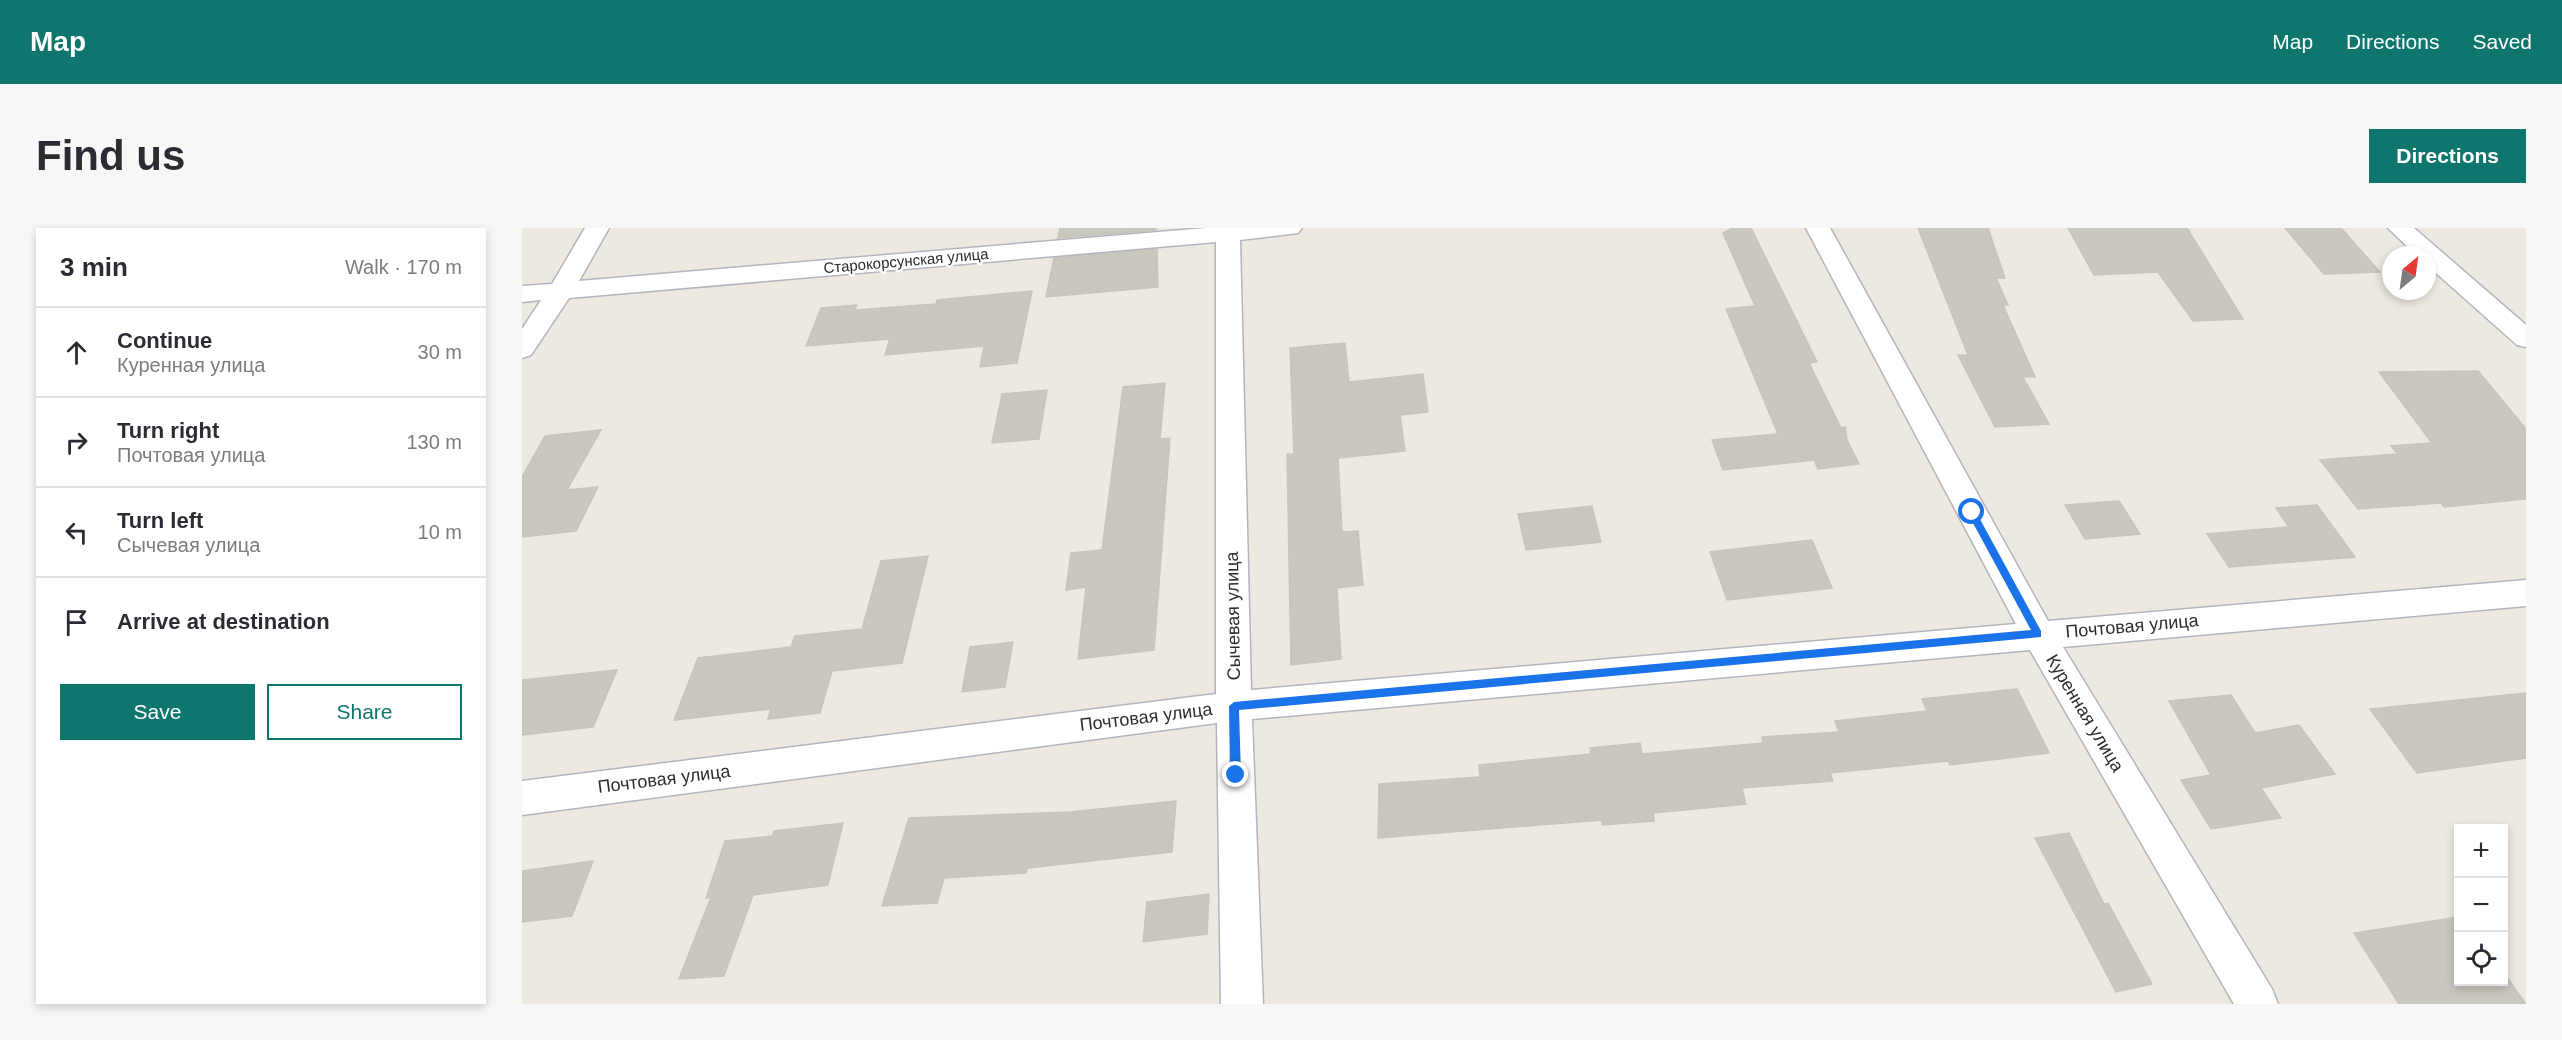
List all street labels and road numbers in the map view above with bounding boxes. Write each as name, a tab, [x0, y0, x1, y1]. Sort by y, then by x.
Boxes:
street label: Старокорсунская улица	[823, 245, 990, 276]
street label: Сычевая улица	[1222, 550, 1244, 681]
street label: Почтовая улица	[2065, 610, 2200, 642]
street label: Куренная улица	[2042, 651, 2128, 776]
street label: Почтовая улица	[1078, 699, 1214, 735]
street label: Почтовая улица	[596, 761, 732, 797]

